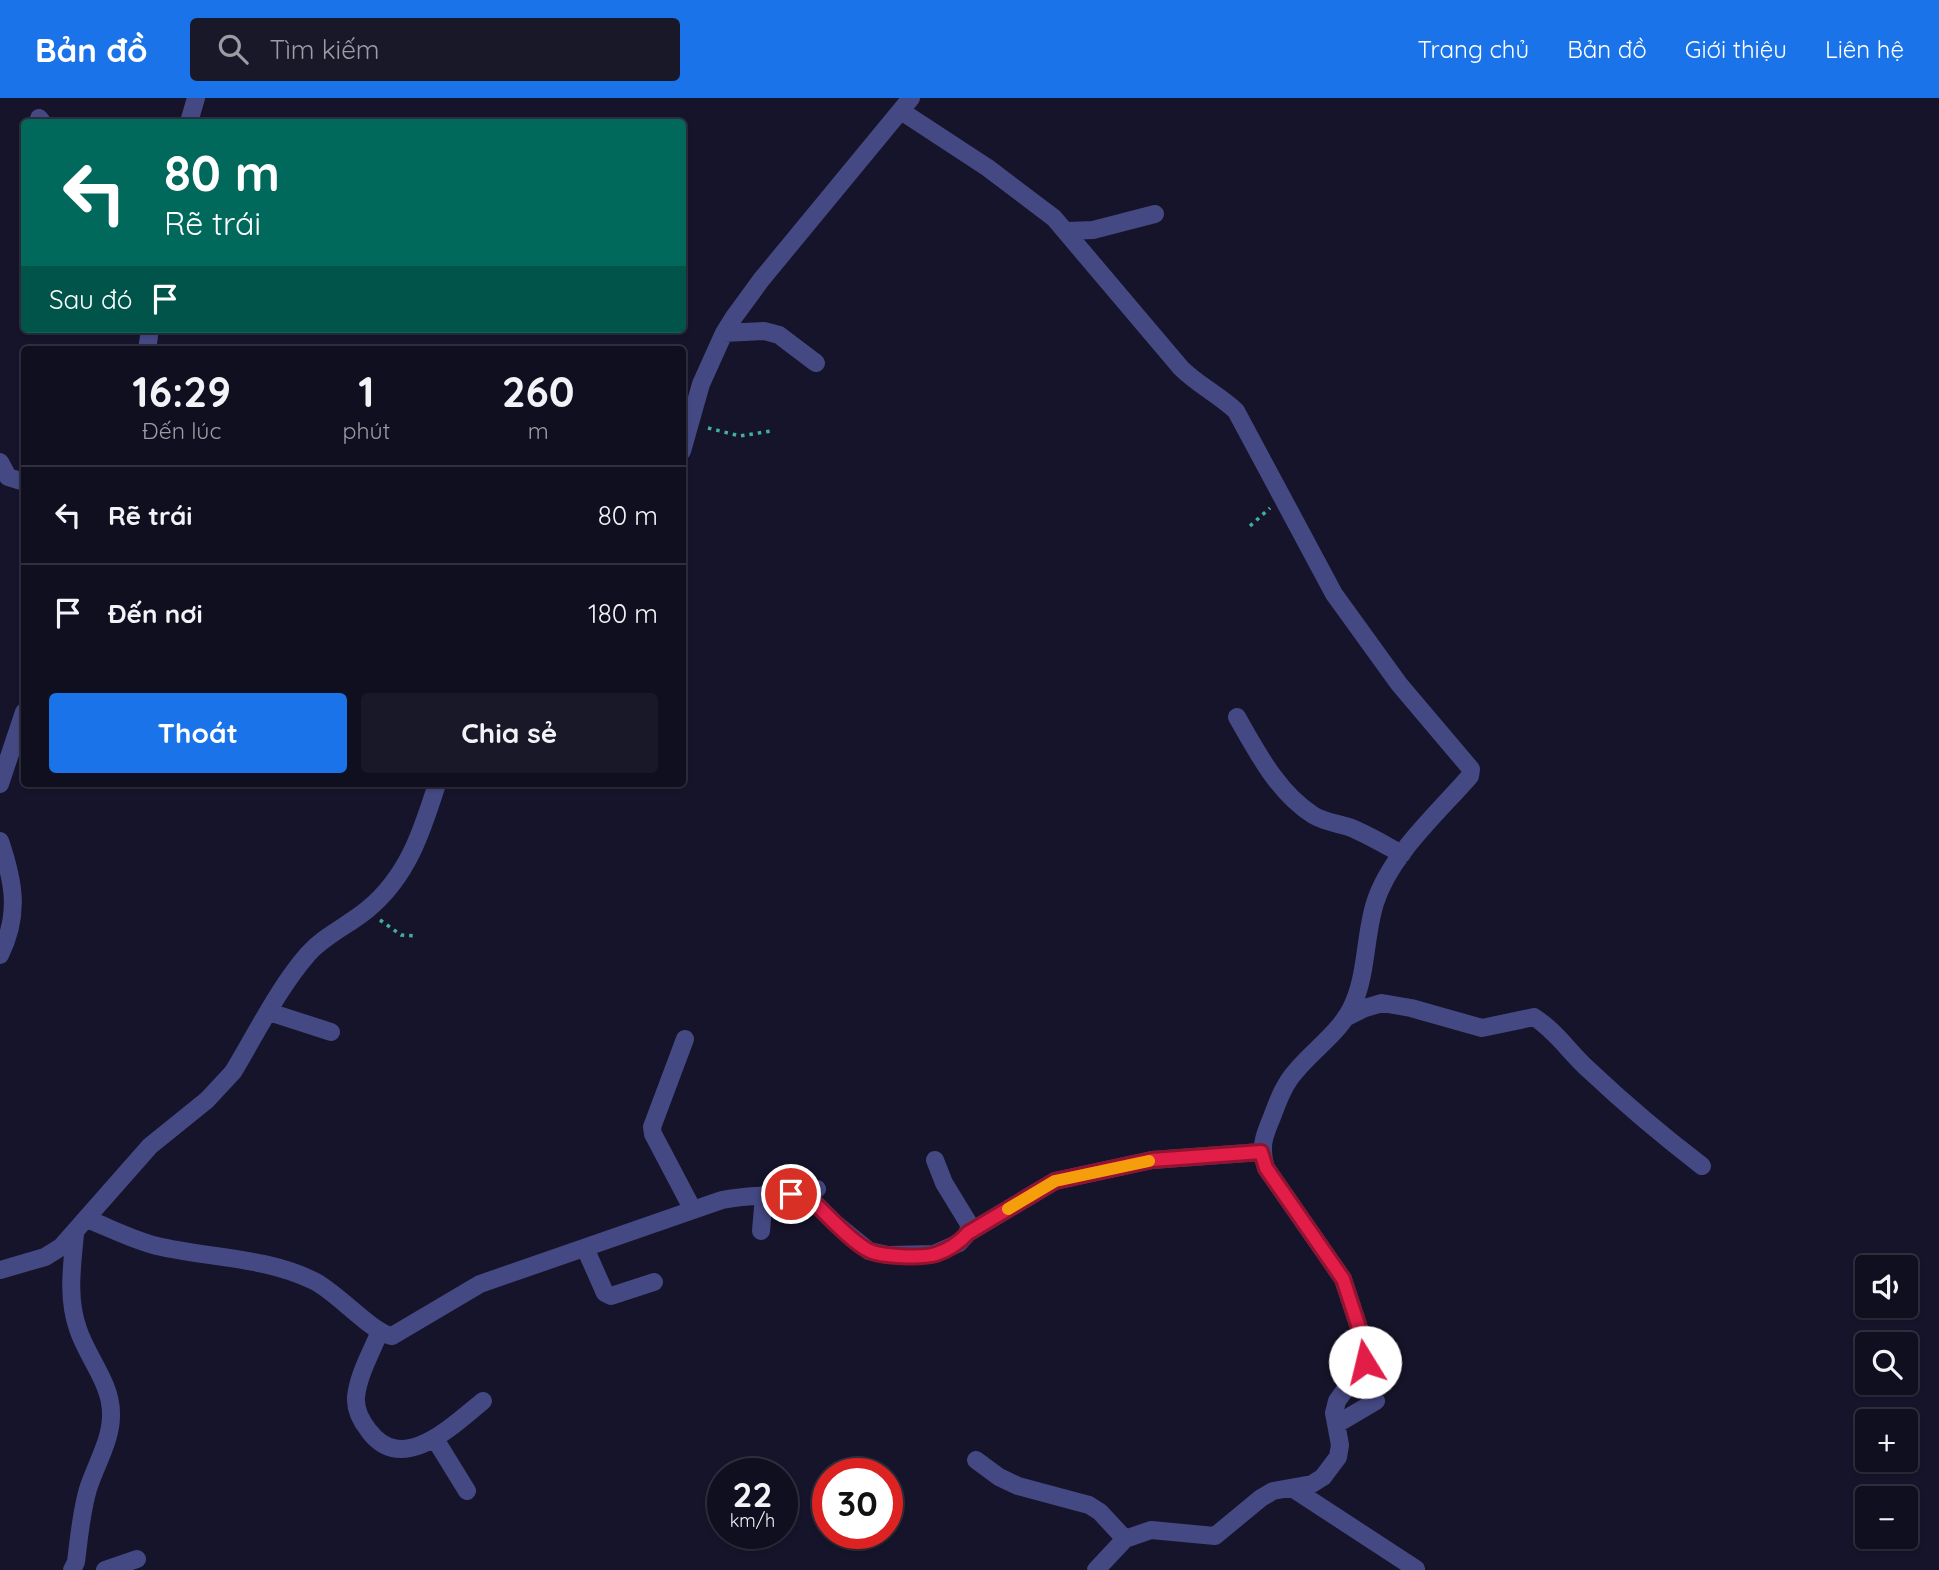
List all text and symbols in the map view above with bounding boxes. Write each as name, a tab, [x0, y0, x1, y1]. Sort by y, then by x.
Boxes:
search box	[190, 18, 680, 81]
text: Bản đồ	[35, 29, 148, 70]
icon: search	[214, 30, 252, 68]
text: Tìm kiếm	[270, 33, 380, 66]
text: Trang chủ	[1417, 34, 1529, 64]
text: Bản đồ	[1567, 34, 1647, 64]
text: Giới thiệu	[1685, 34, 1787, 64]
text: Liên hệ	[1825, 34, 1904, 64]
text: 80 m	[164, 142, 280, 203]
icon: left	[49, 147, 140, 238]
text: Rẽ trái	[164, 203, 261, 243]
icon: arrive	[146, 280, 184, 318]
text: Sau đó	[49, 283, 132, 316]
text: 16:29	[132, 365, 231, 418]
text: 1	[358, 365, 375, 418]
text: 260	[502, 365, 575, 418]
text: Đến lúc	[142, 416, 221, 445]
text: phút	[342, 416, 390, 445]
text: m	[528, 416, 549, 445]
icon: left	[49, 496, 87, 534]
text: Rẽ trái	[108, 499, 192, 532]
text: 80 m	[598, 499, 658, 532]
icon: arrive	[49, 594, 87, 632]
text: Đến nơi	[108, 597, 203, 630]
text: 180 m	[588, 597, 658, 630]
button: Thoát	[49, 693, 347, 773]
button: Chia sẻ	[361, 693, 658, 773]
pin	[761, 1164, 821, 1224]
icon: arrive	[772, 1175, 810, 1213]
map controls	[1855, 1255, 1918, 1549]
button: sound	[1855, 1255, 1918, 1318]
position arrow	[1328, 1325, 1402, 1399]
button: search	[1855, 1332, 1918, 1395]
button: +	[1855, 1409, 1918, 1472]
speed limit sign: 30	[812, 1458, 903, 1549]
text: 22	[733, 1472, 772, 1516]
button: −	[1855, 1486, 1918, 1549]
text: km/h	[730, 1509, 775, 1532]

